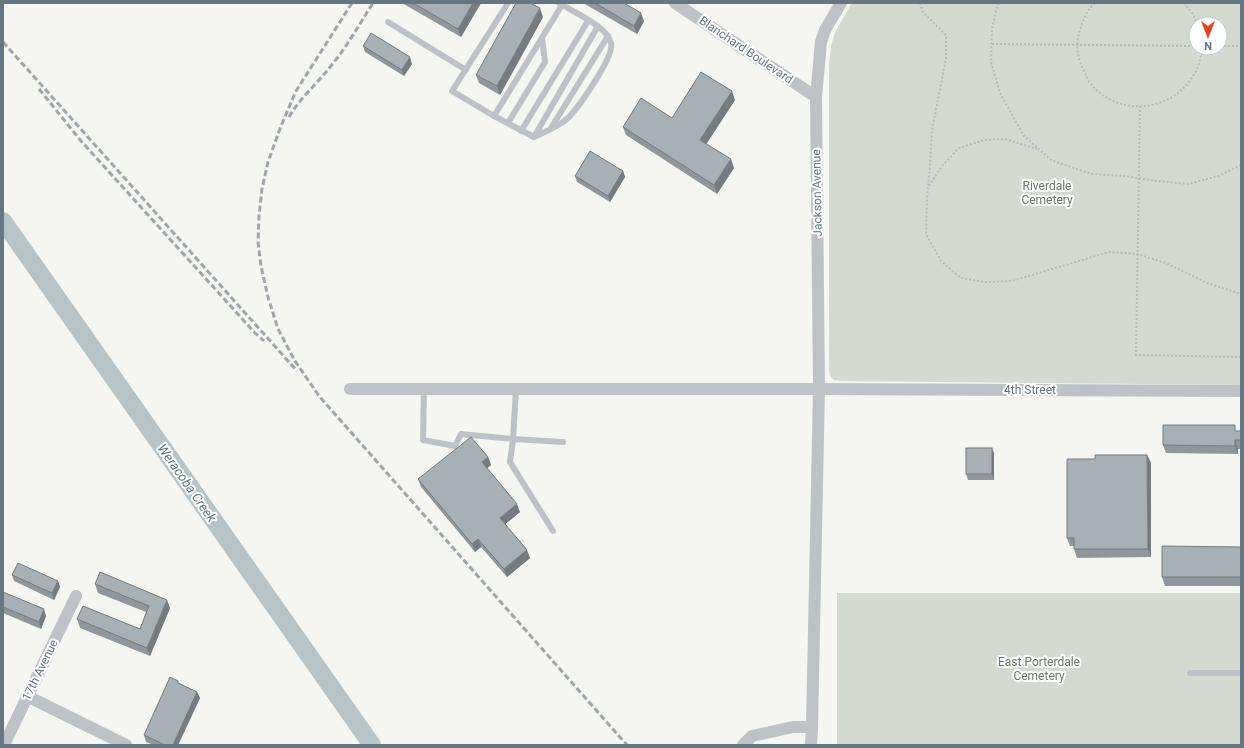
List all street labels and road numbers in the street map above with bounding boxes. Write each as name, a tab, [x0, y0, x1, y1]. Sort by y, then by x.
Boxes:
street label: Blanchard Boulevard	[697, 14, 795, 86]
street label: Jackson Avenue	[809, 149, 825, 237]
street label: 4th Street	[1004, 383, 1056, 397]
street label: 17th Avenue	[19, 637, 61, 703]

